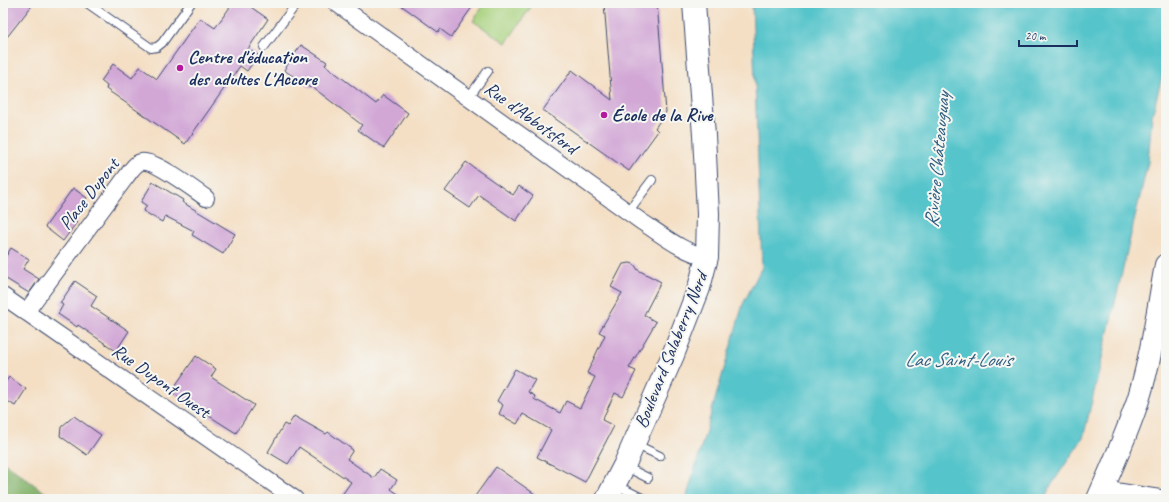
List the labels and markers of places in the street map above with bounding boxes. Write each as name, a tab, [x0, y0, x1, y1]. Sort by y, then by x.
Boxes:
place label: Centre d'éducation des adultes L'Accore	[188, 45, 318, 91]
marker: Centre d'éducation des adultes L'Accore	[175, 63, 185, 73]
place label: École de la Rive	[612, 103, 714, 127]
marker: École de la Rive	[599, 110, 609, 120]

